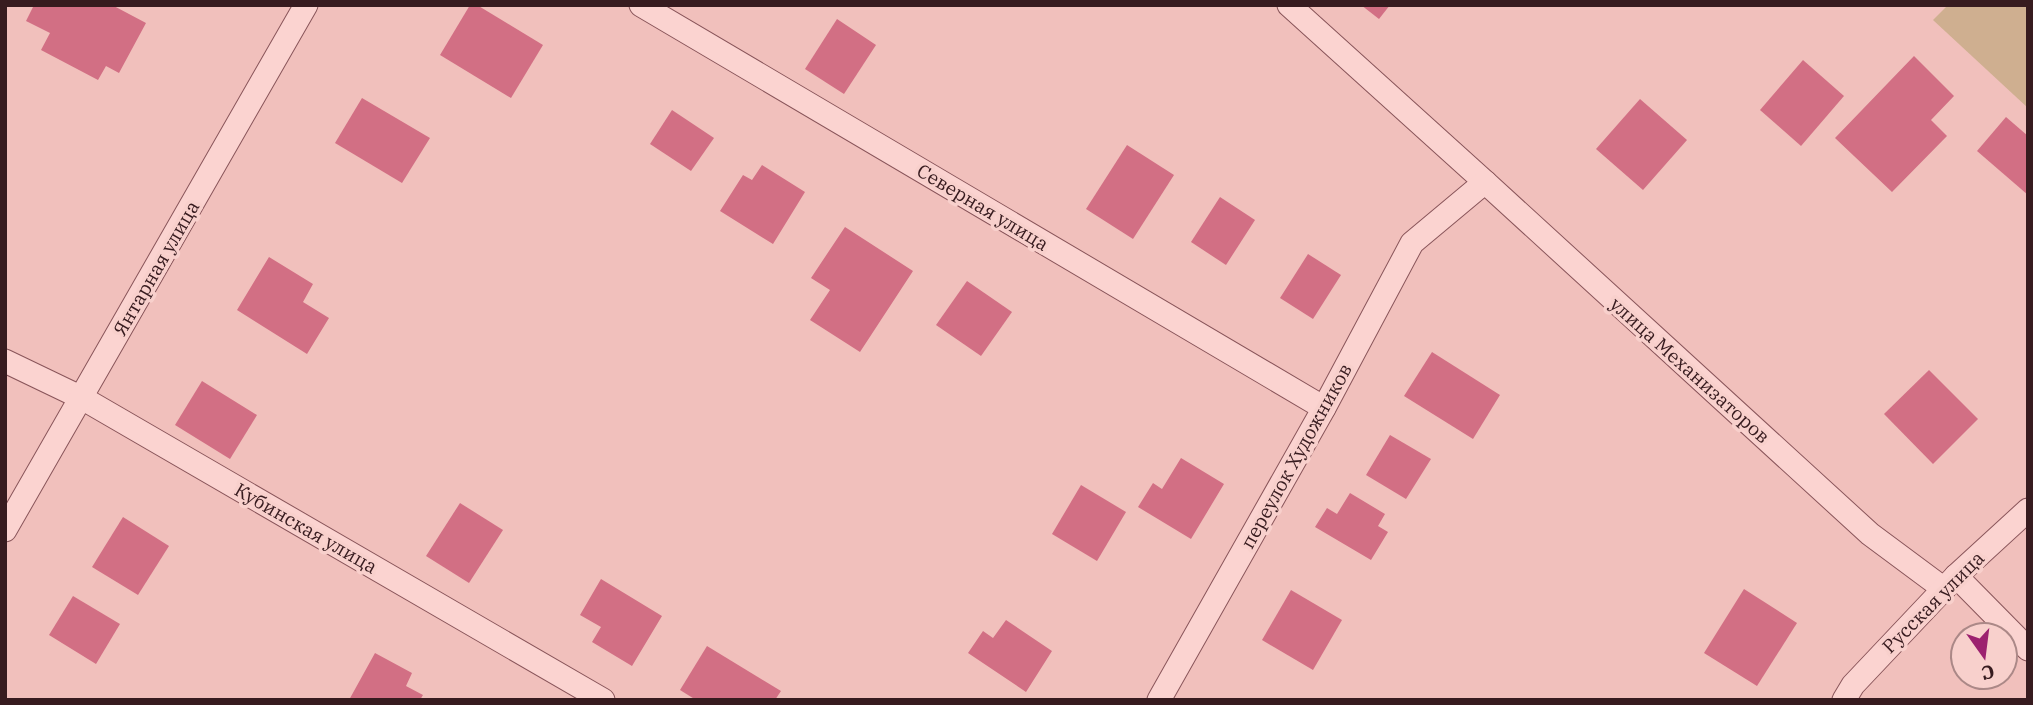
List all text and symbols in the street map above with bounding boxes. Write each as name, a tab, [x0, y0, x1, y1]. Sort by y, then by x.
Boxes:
street label: Северная улица	[913, 158, 1053, 256]
street label: Янтарная улица	[108, 196, 204, 340]
street label: улица Механизаторов	[1605, 292, 1775, 448]
street label: переулок Художников	[1235, 359, 1357, 553]
street label: Кубинская улица	[230, 477, 382, 579]
street label: Русская улица	[1877, 546, 1989, 658]
north arrow	[1949, 621, 2019, 691]
text: С	[1979, 659, 1997, 686]

